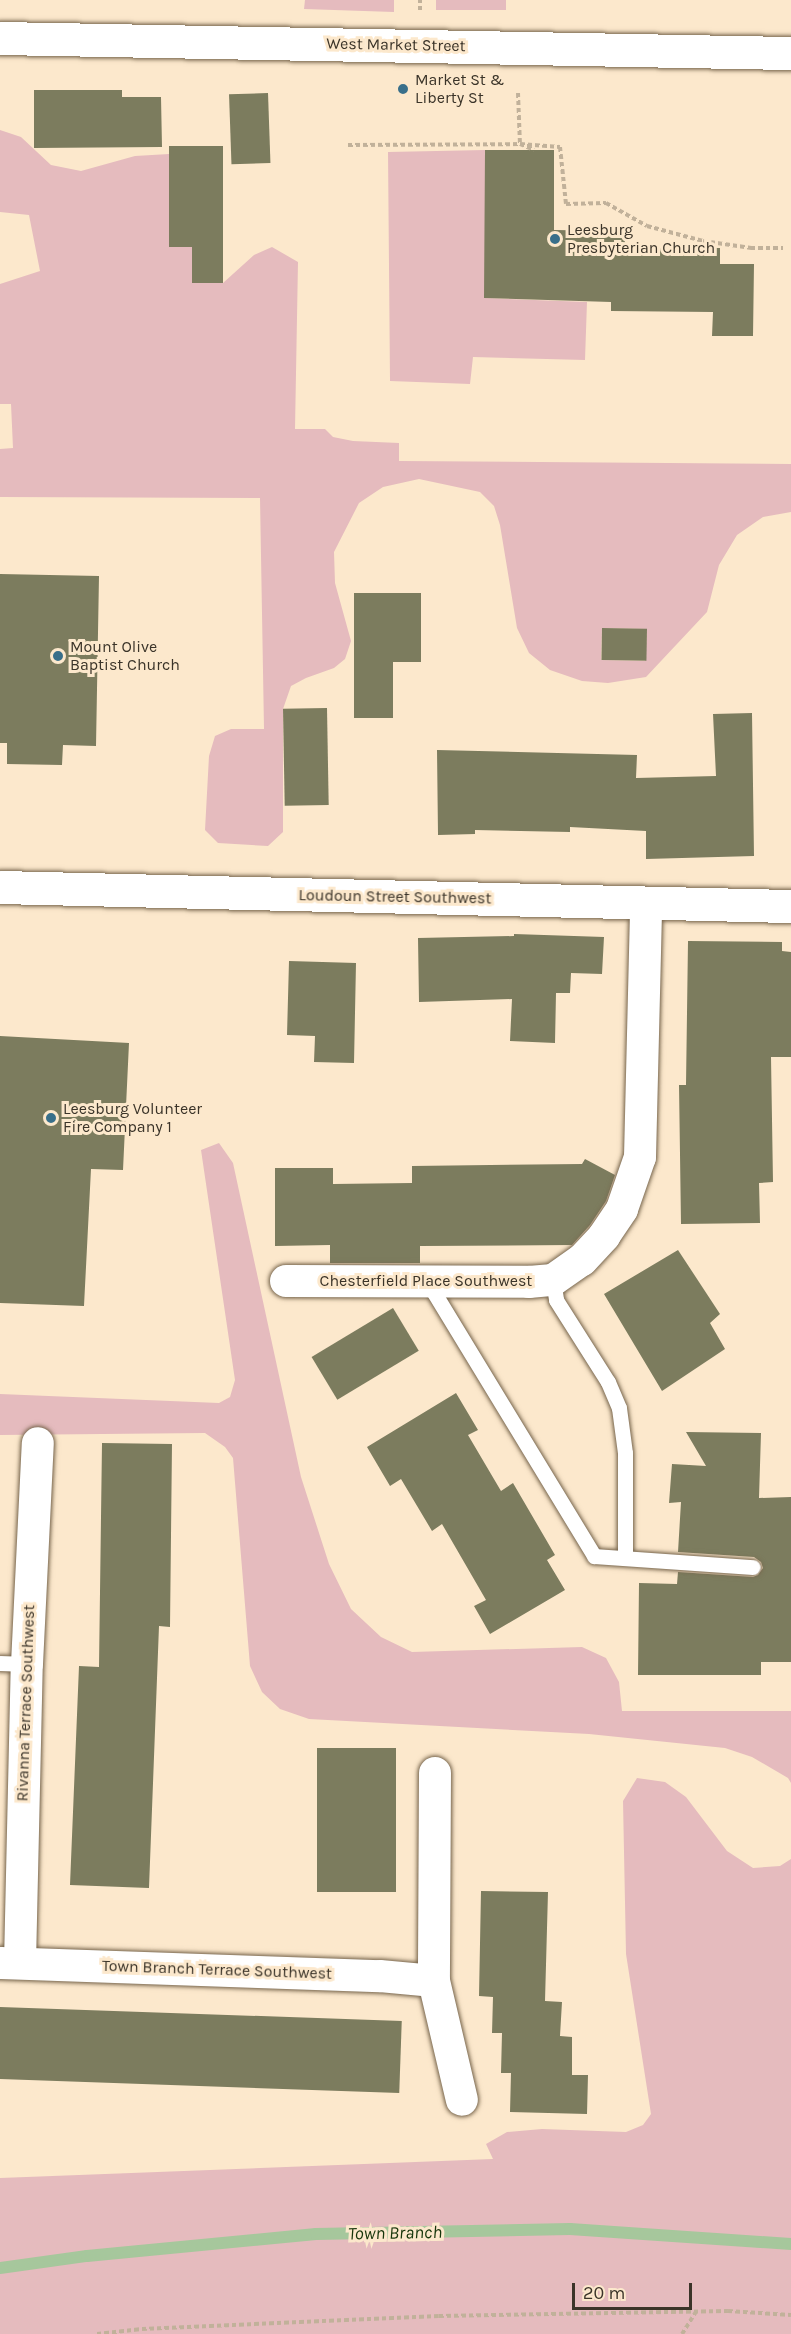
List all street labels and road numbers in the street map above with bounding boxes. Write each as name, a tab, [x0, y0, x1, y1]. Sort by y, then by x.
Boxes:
street label: West Market Street	[326, 34, 466, 56]
street label: Loudoun Street Southwest	[298, 886, 492, 908]
street label: Chesterfield Place Southwest	[320, 1271, 532, 1291]
street label: Rivanna Terrace Southwest	[13, 1604, 39, 1802]
street label: Town Branch Terrace Southwest	[102, 1956, 332, 1984]

